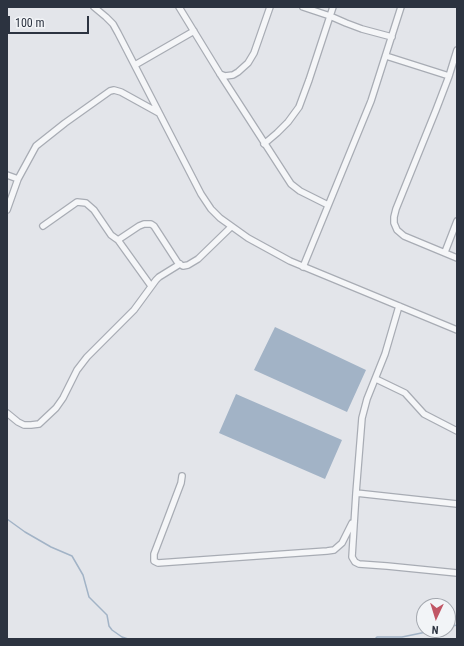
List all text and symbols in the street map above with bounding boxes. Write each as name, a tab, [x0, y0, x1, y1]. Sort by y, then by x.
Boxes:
scale bar	[10, 8, 91, 34]
text: 100 m	[15, 16, 45, 30]
north arrow	[416, 598, 456, 638]
text: N	[431, 623, 439, 636]

